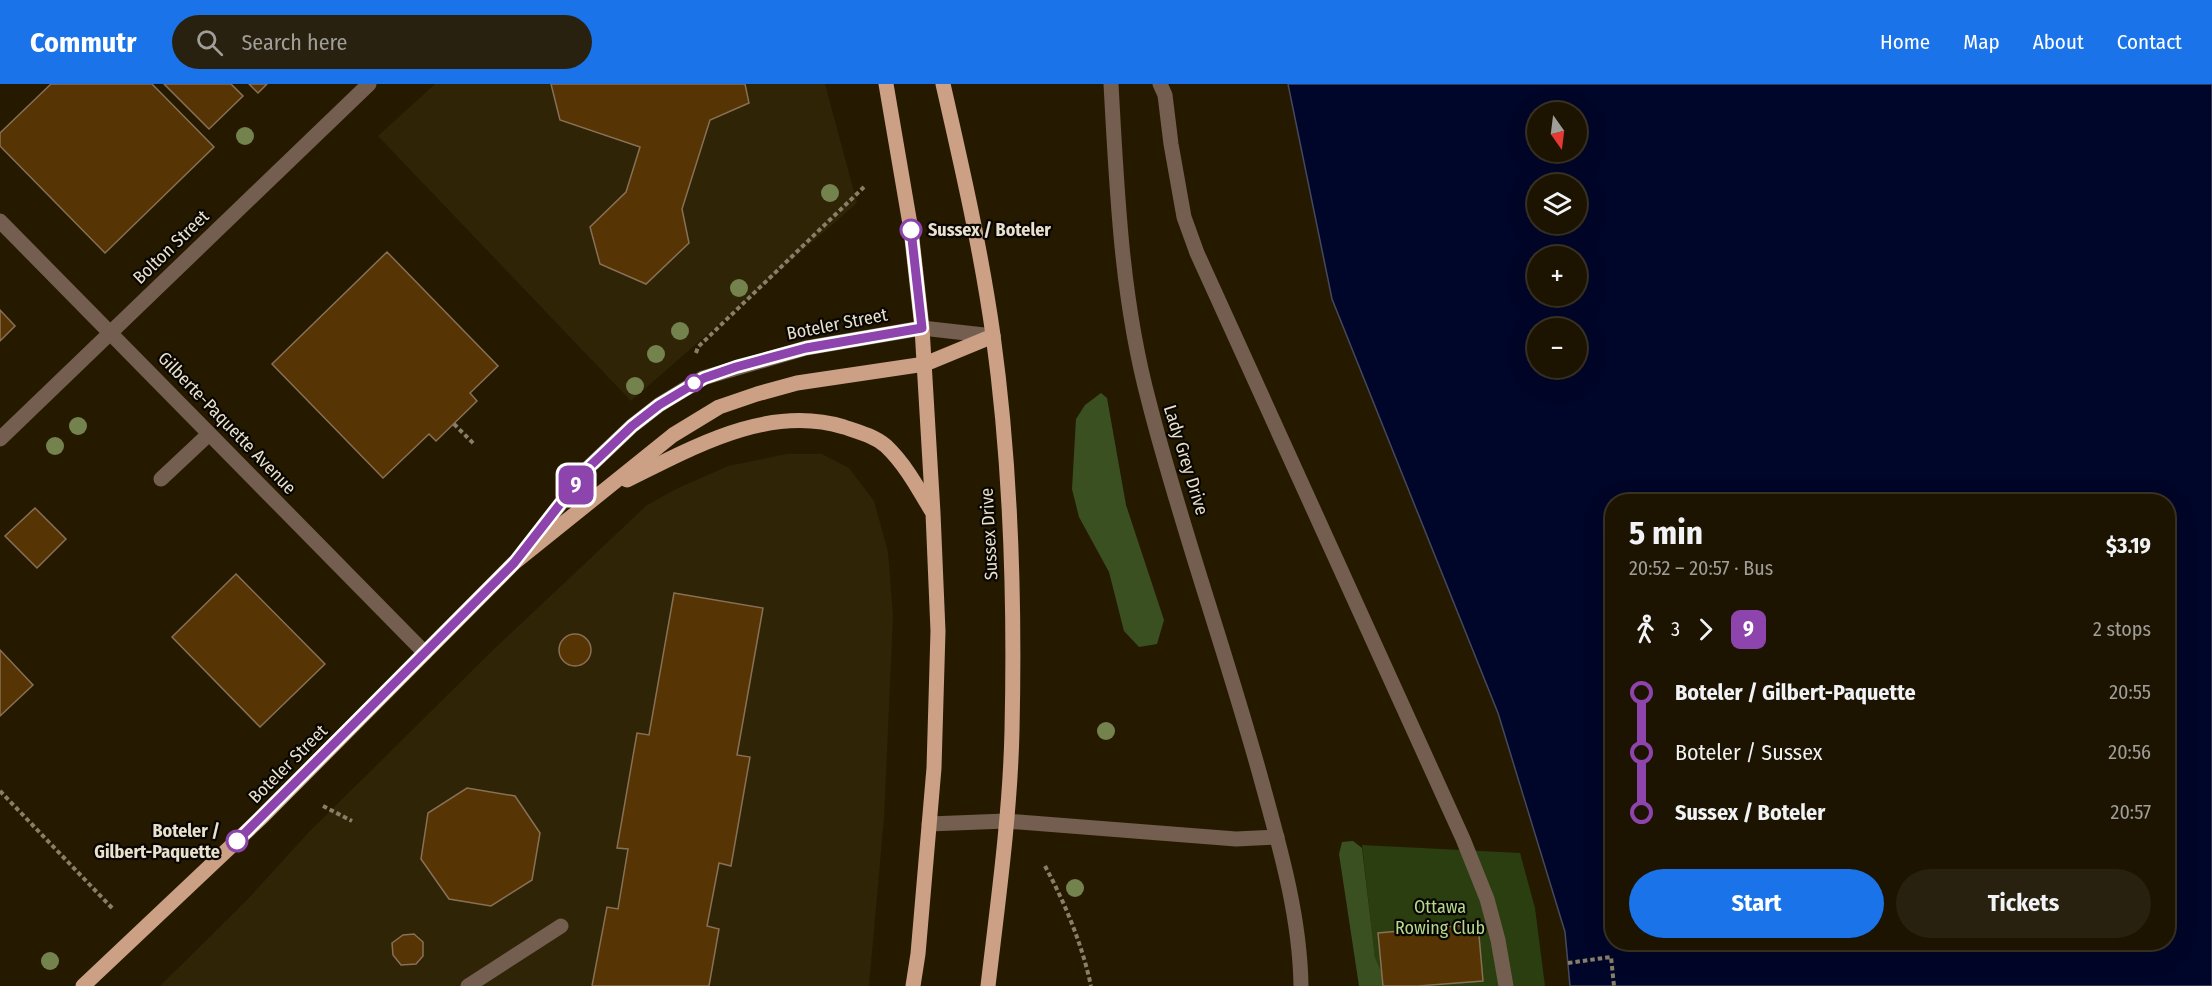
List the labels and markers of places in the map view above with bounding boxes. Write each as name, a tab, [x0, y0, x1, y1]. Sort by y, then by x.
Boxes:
marker: Sussex / Boteler	[900, 219, 922, 241]
place label: Sussex / Boteler	[928, 219, 1051, 241]
unlabelled marker	[685, 374, 703, 392]
place label: Boteler / Gilbert-Paquette	[94, 820, 220, 863]
marker: Boteler / Gilbert-Paquette	[226, 830, 248, 852]

